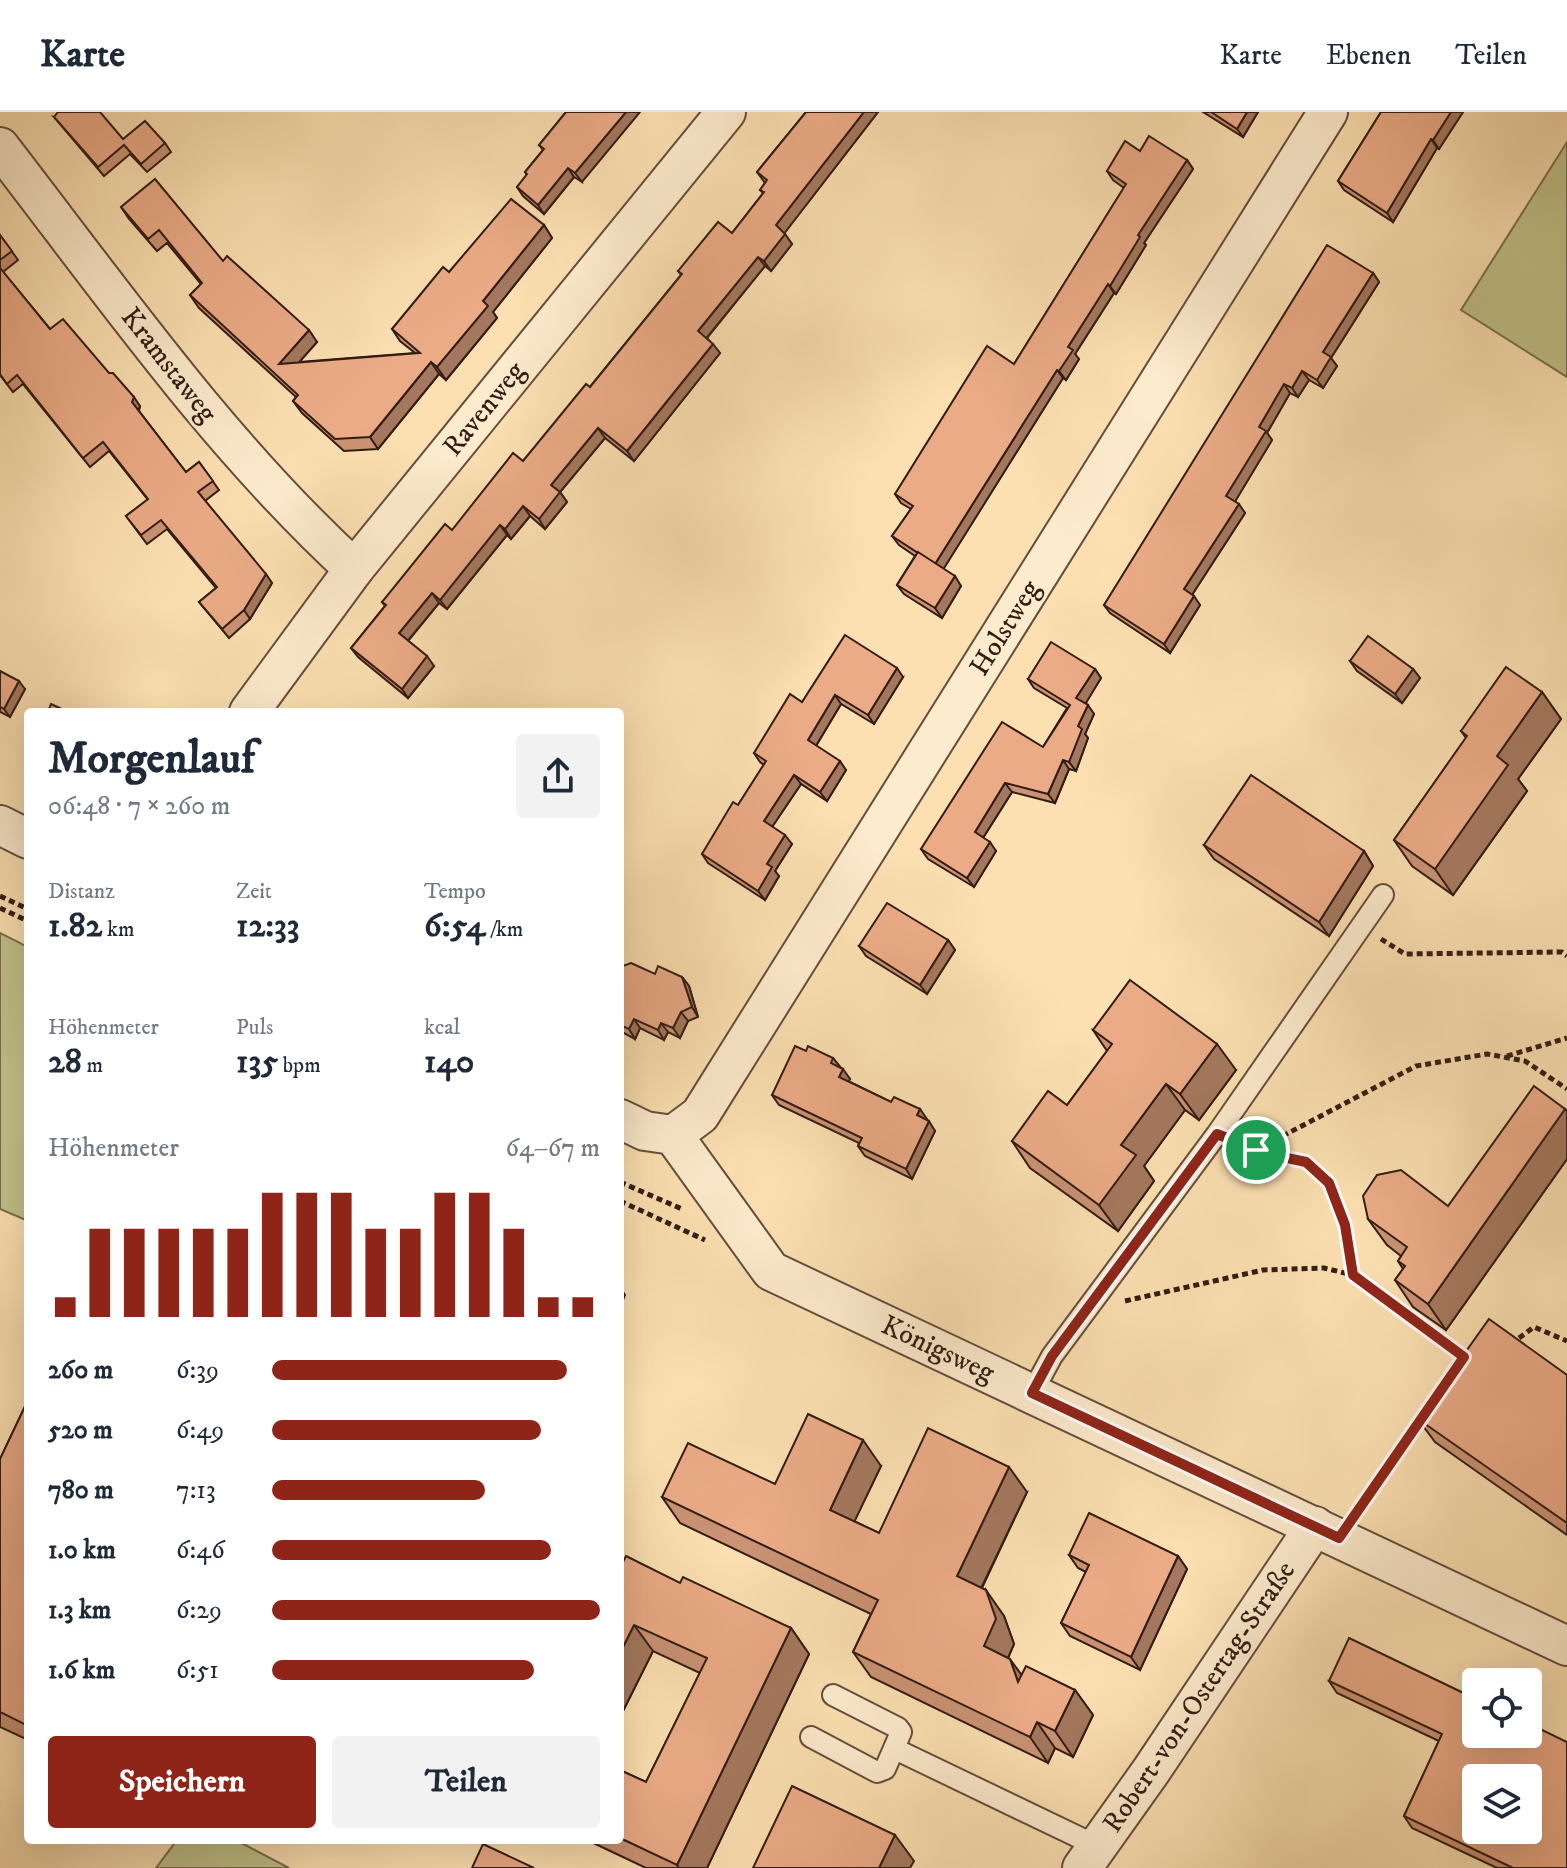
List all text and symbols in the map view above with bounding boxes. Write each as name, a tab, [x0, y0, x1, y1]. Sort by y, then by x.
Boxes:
text: Karte	[40, 31, 125, 79]
text: Karte	[1219, 38, 1282, 73]
text: Ebenen	[1326, 38, 1411, 73]
text: Teilen	[1455, 38, 1527, 73]
street label: Kramstaweg	[113, 301, 225, 430]
street label: Ravenweg	[435, 354, 533, 463]
street label: Holstweg	[962, 573, 1048, 682]
text: Morgenlauf	[48, 732, 255, 787]
button: share	[516, 734, 600, 818]
text: 06:48 · 7 × 260 m	[48, 790, 230, 823]
text: Distanz	[48, 878, 115, 905]
text: Zeit	[236, 878, 272, 905]
text: Tempo	[424, 878, 486, 905]
text: 1.82	[48, 905, 102, 947]
text: 12:33	[236, 905, 299, 947]
text: 6:54	[424, 905, 485, 947]
text: km	[102, 916, 134, 943]
text: /km	[485, 916, 523, 943]
text: Höhenmeter	[48, 1014, 159, 1041]
text: Puls	[236, 1014, 273, 1041]
text: kcal	[424, 1014, 460, 1041]
text: 28	[48, 1041, 82, 1083]
text: 135	[236, 1041, 278, 1083]
text: 140	[424, 1041, 474, 1083]
text: m	[82, 1052, 103, 1079]
text: bpm	[278, 1052, 321, 1079]
pin	[1222, 1116, 1290, 1184]
icon: arrive	[1234, 1128, 1278, 1172]
text: Höhenmeter	[48, 1132, 179, 1165]
text: 64–67 m	[505, 1132, 600, 1165]
street label: Königsweg	[876, 1308, 1001, 1391]
text: 260 m	[48, 1354, 113, 1387]
text: 6:39	[176, 1354, 219, 1387]
text: 520 m	[48, 1414, 113, 1447]
text: 6:49	[176, 1414, 224, 1447]
text: 780 m	[48, 1474, 114, 1507]
text: 7:13	[176, 1474, 216, 1507]
text: 1.0 km	[48, 1534, 116, 1567]
text: 6:46	[176, 1534, 225, 1567]
street label: Robert-von-Ostertag-Straße	[1095, 1555, 1303, 1839]
text: 1.3 km	[48, 1594, 111, 1627]
text: 6:29	[176, 1594, 222, 1627]
text: 1.6 km	[48, 1654, 115, 1687]
text: 6:51	[176, 1654, 219, 1687]
map controls	[1462, 1668, 1542, 1844]
button: locate	[1462, 1668, 1542, 1748]
button: Speichern	[48, 1736, 316, 1828]
button: Teilen	[332, 1736, 600, 1828]
button: layers	[1462, 1764, 1542, 1844]

